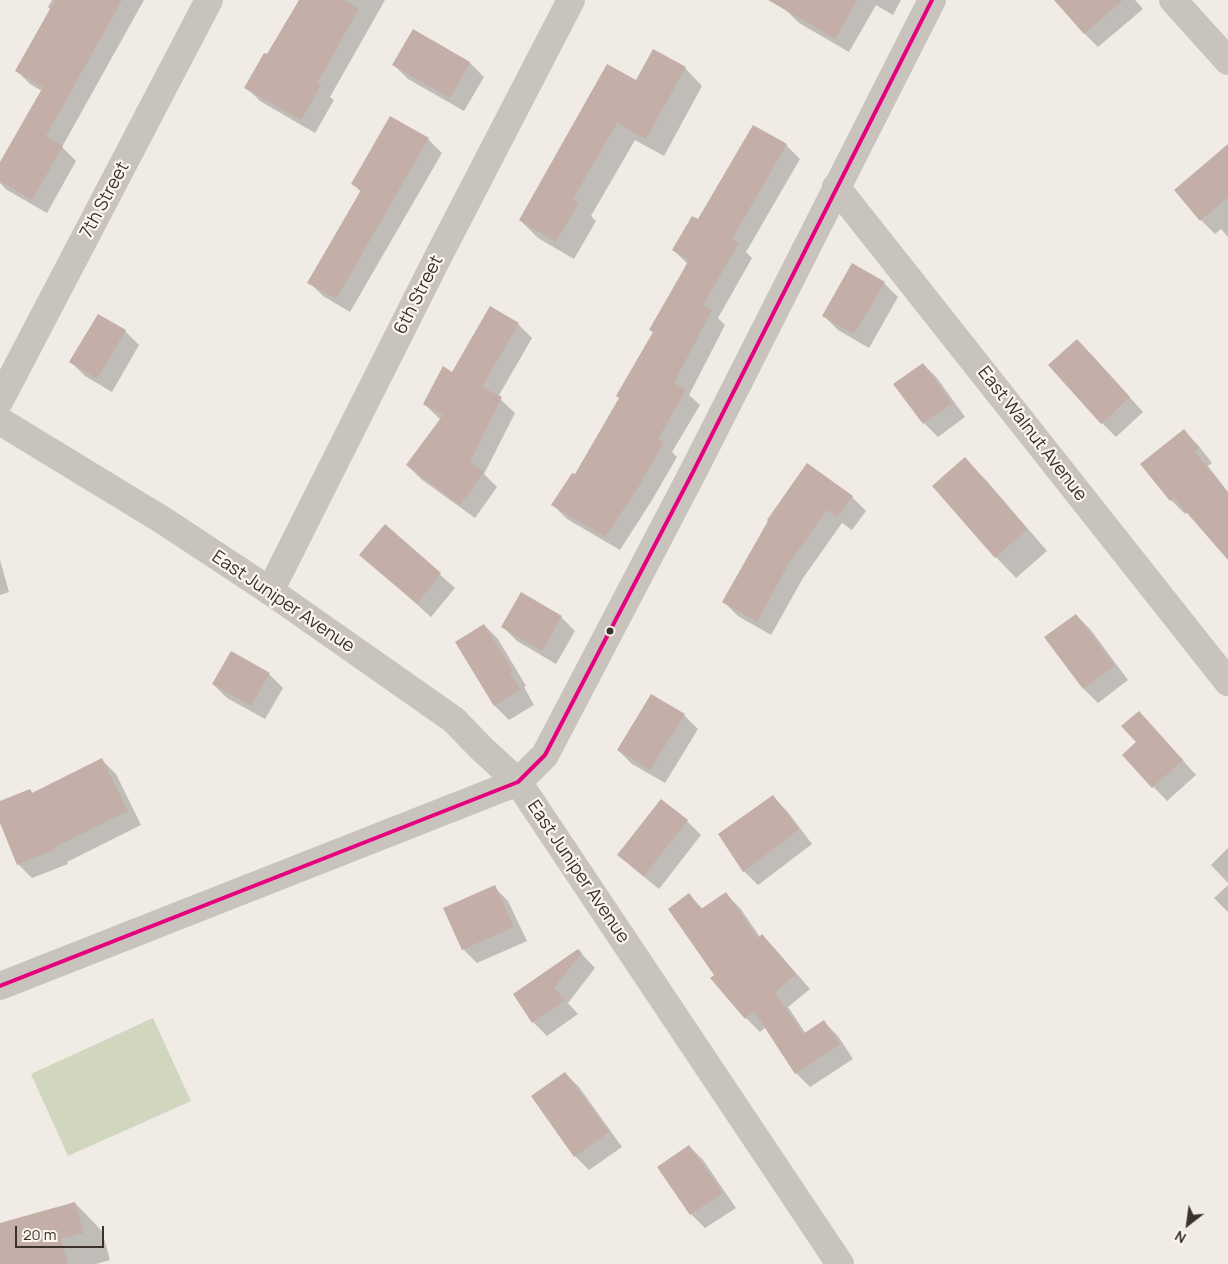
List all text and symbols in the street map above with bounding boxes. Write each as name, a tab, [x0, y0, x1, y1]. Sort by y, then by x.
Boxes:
street label: 7th Street	[76, 158, 134, 242]
street label: 6th Street	[390, 252, 448, 338]
street label: East Walnut Avenue	[973, 363, 1091, 505]
street label: East Juniper Avenue	[208, 546, 358, 658]
unlabelled marker	[605, 626, 615, 636]
street label: East Juniper Avenue	[522, 797, 634, 947]
north arrow	[1163, 1199, 1213, 1249]
scale bar	[18, 1216, 106, 1248]
text: 20 m	[23, 1224, 56, 1245]
text: N	[1171, 1227, 1189, 1248]

